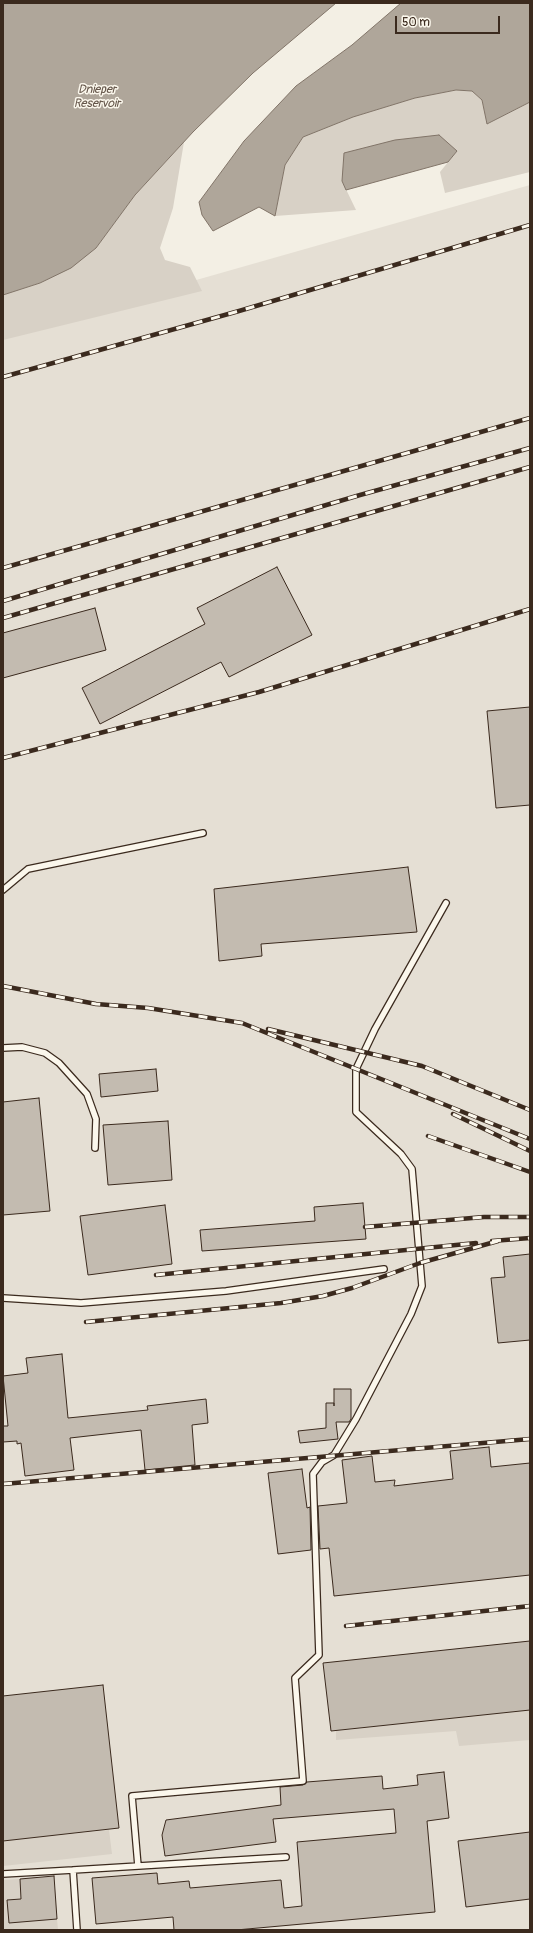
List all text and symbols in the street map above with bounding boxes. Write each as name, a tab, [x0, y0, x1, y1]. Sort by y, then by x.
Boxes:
scale bar	[397, 8, 502, 34]
text: 50 m	[402, 15, 430, 30]
water label: Dnieper Reservoir	[74, 83, 120, 111]

